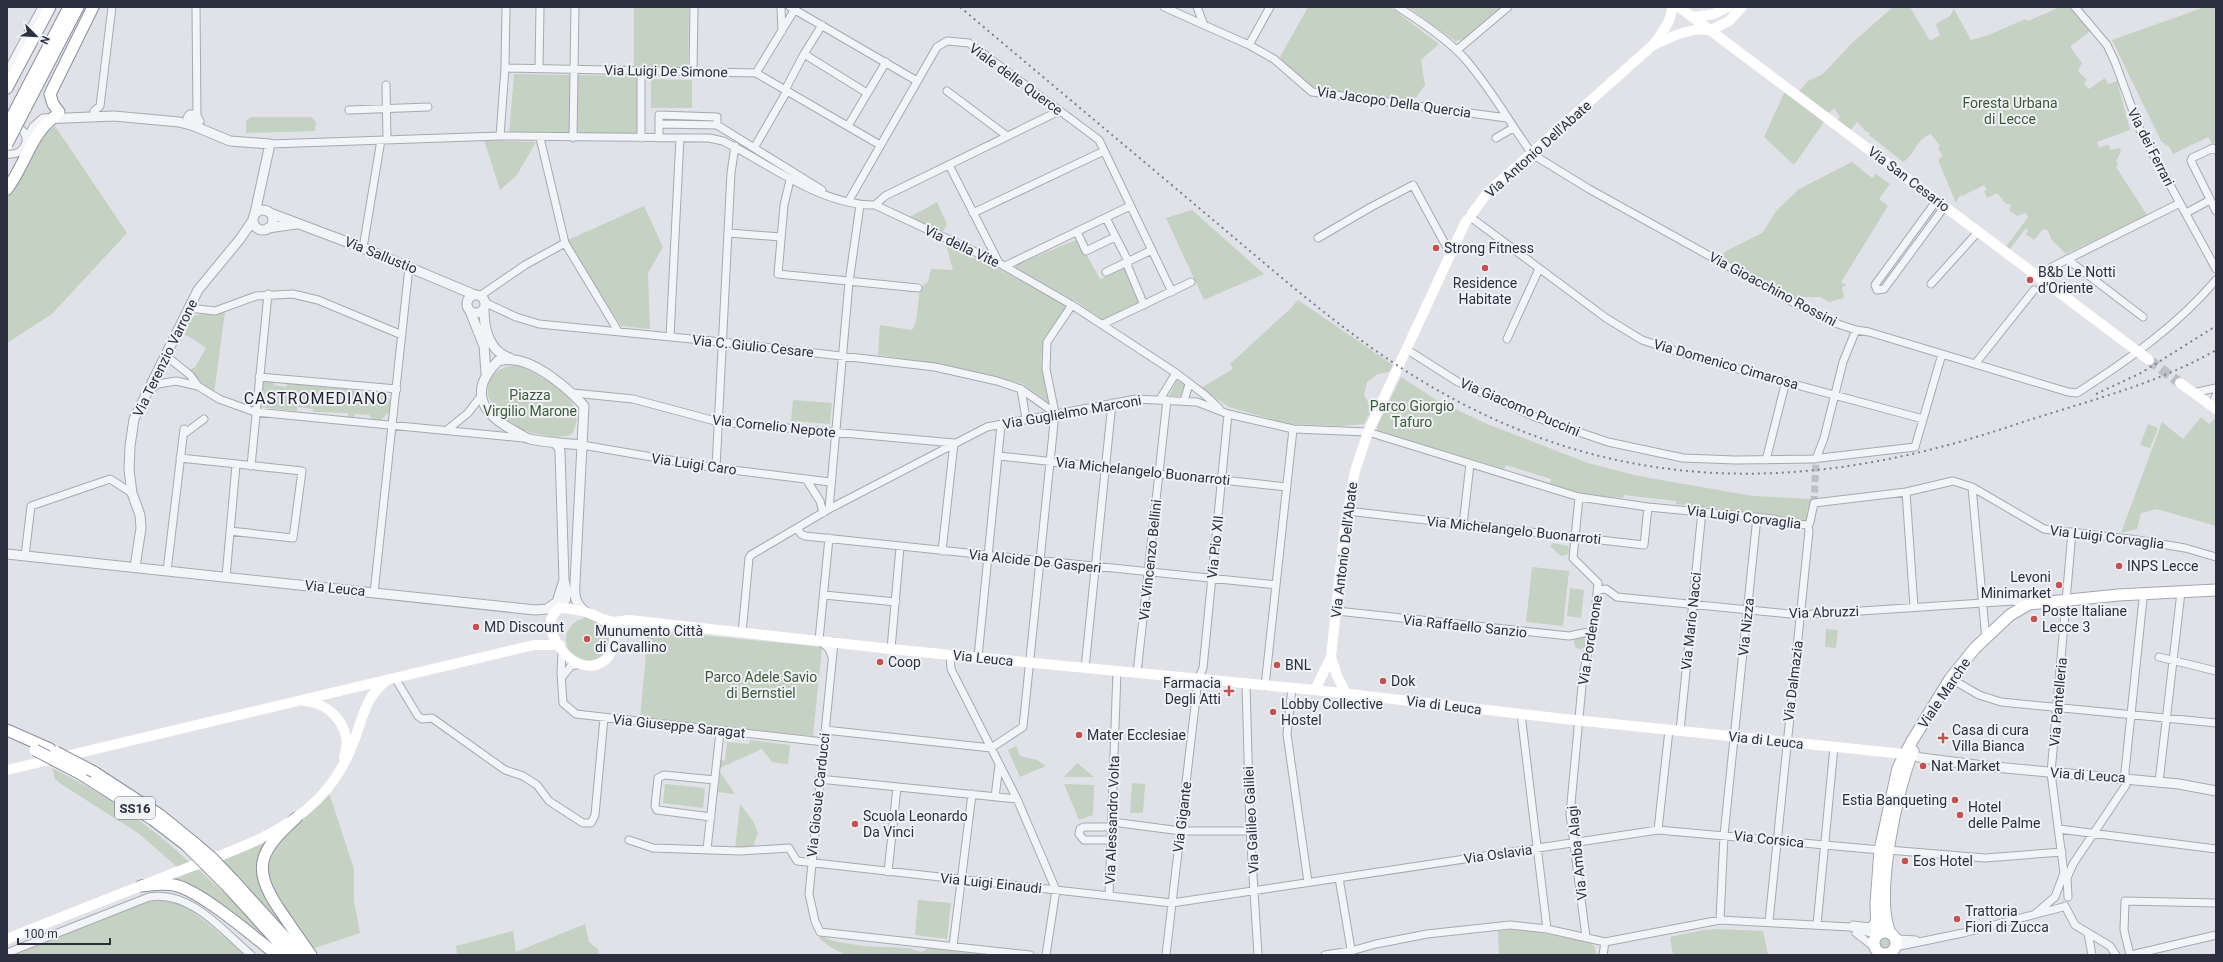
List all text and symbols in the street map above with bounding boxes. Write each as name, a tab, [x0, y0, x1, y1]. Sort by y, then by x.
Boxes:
north arrow	[16, 16, 56, 56]
text: N	[37, 34, 52, 46]
street label: Viale delle Querce	[966, 40, 1066, 118]
street label: Via Luigi De Simone	[604, 62, 728, 80]
street label: Via Jacopo Della Quercia	[1316, 83, 1472, 121]
park label: Foresta Urbana di Lecce	[1962, 95, 2058, 127]
street label: Via Antonio Dell'Abate	[1482, 97, 1594, 201]
street label: Via dei Ferrari	[2124, 105, 2178, 189]
street label: Via San Cesario	[1865, 143, 1953, 215]
street label: Via della Vite	[922, 222, 1002, 270]
street label: Via Sallustio	[342, 233, 420, 277]
place label: Strong Fitness	[1444, 240, 1534, 256]
marker: Strong Fitness	[1431, 243, 1441, 253]
street label: Via Gioacchino Rossini	[1706, 248, 1840, 330]
marker: Residence Habitate	[1480, 263, 1490, 273]
place label: B&b Le Notti d'Oriente	[2038, 264, 2116, 296]
place label: Residence Habitate	[1453, 275, 1517, 307]
marker: B&b Le Notti d'Oriente	[2025, 275, 2035, 285]
street label: Via Terenzio Varrone	[130, 297, 200, 419]
street label: Via C. Giulio Cesare	[691, 332, 815, 360]
street label: Via Domenico Cimarosa	[1652, 336, 1800, 392]
street label: Via Giacomo Puccini	[1458, 374, 1582, 440]
park label: Piazza Virgilio Marone	[483, 387, 577, 419]
district label: CASTROMEDIANO	[244, 389, 388, 408]
street label: Via Guglielmo Marconi	[1001, 392, 1143, 432]
park label: Parco Giorgio Tafuro	[1370, 398, 1454, 430]
street label: Via Cornelio Nepote	[712, 412, 836, 440]
street label: Via Luigi Caro	[650, 450, 738, 478]
street label: Via Michelangelo Buonarroti	[1055, 454, 1231, 488]
street label: Via Antonio Dell'Abate	[1328, 481, 1360, 619]
street label: Via Vincenzo Bellini	[1136, 499, 1164, 621]
street label: Via Luigi Corvaglia	[1686, 502, 1802, 532]
street label: Via Michelangelo Buonarroti	[1426, 513, 1602, 547]
street label: Via Pio XII	[1204, 515, 1226, 579]
street label: Via Luigi Corvaglia	[2049, 522, 2165, 552]
street label: Via Alcide De Gasperi	[968, 546, 1102, 576]
place label: INPS Lecce	[2127, 558, 2198, 574]
marker: INPS Lecce	[2114, 561, 2124, 571]
place label: Levoni Minimarket	[1981, 569, 2051, 601]
street label: Via Mario Nacci	[1678, 571, 1704, 671]
street label: Via Leuca	[304, 577, 366, 599]
marker: Levoni Minimarket	[2054, 580, 2064, 590]
street label: Via Pordenone	[1575, 594, 1605, 686]
street label: Via Nizza	[1735, 597, 1757, 657]
street label: Via Abruzzi	[1789, 603, 1859, 621]
place label: Poste Italiane Lecce 3	[2042, 603, 2127, 635]
street label: Via Raffaello Sanzio	[1402, 612, 1528, 640]
marker: Poste Italiane Lecce 3	[2029, 614, 2039, 624]
place label: MD Discount	[484, 619, 564, 635]
marker: MD Discount	[471, 622, 481, 632]
place label: Munumento Città di Cavallino	[595, 623, 703, 655]
marker: Munumento Città di Cavallino	[582, 634, 592, 644]
street label: Via Dalmazia	[1780, 640, 1806, 722]
street label: Via Leuca	[952, 647, 1014, 669]
place label: Coop	[888, 654, 921, 670]
street label: Viale Marche	[1915, 655, 1973, 731]
marker: Coop	[875, 657, 885, 667]
place label: BNL	[1285, 657, 1312, 673]
street label: Via Pantelleria	[2046, 657, 2070, 747]
marker: BNL	[1272, 660, 1282, 670]
park label: Parco Adele Savio di Bernstiel	[705, 669, 817, 701]
place label: Dok	[1391, 673, 1416, 689]
place label: Farmacia Degli Atti	[1163, 675, 1221, 707]
marker: Dok	[1378, 676, 1388, 686]
marker: Farmacia Degli Atti	[1224, 686, 1234, 696]
street label: Via di Leuca	[1405, 692, 1483, 718]
place label: Lobby Collective Hostel	[1281, 696, 1383, 728]
marker: Lobby Collective Hostel	[1268, 707, 1278, 717]
street label: Via Giuseppe Saragat	[612, 711, 747, 741]
place label: Casa di cura Villa Bianca	[1952, 722, 2029, 754]
place label: Mater Ecclesiae	[1087, 727, 1186, 743]
street label: Via di Leuca	[1727, 728, 1805, 752]
marker: Mater Ecclesiae	[1074, 730, 1084, 740]
street label: Via Giosuè Carducci	[804, 732, 832, 858]
marker: Casa di cura Villa Bianca	[1937, 732, 1949, 744]
street label: Via Alessandro Volta	[1102, 755, 1122, 885]
place label: Nat Market	[1931, 758, 2001, 774]
marker: Nat Market	[1918, 761, 1928, 771]
street label: Via di Leuca	[2050, 764, 2126, 786]
street label: Via Galileo Galilei	[1240, 766, 1262, 874]
street label: Via Gigante	[1170, 781, 1194, 853]
place label: Estia Banqueting	[1842, 792, 1947, 808]
marker: Estia Banqueting	[1950, 795, 1960, 805]
road number: SS16	[115, 797, 155, 819]
place label: Hotel delle Palme	[1968, 799, 2041, 831]
street label: Via Amba Alagi	[1564, 805, 1590, 901]
place label: Scuola Leonardo Da Vinci	[863, 808, 968, 840]
marker: Hotel delle Palme	[1955, 810, 1965, 820]
marker: Scuola Leonardo Da Vinci	[850, 819, 860, 829]
street label: Via Corsica	[1733, 827, 1805, 851]
street label: Via Oslavia	[1463, 841, 1533, 867]
place label: Eos Hotel	[1913, 853, 1973, 869]
marker: Eos Hotel	[1900, 856, 1910, 866]
street label: Via Luigi Einaudi	[939, 870, 1043, 896]
place label: Trattoria Fiori di Zucca	[1965, 903, 2049, 935]
marker: Trattoria Fiori di Zucca	[1952, 914, 1962, 924]
scale bar	[18, 920, 110, 946]
text: 100 m	[24, 927, 58, 941]

